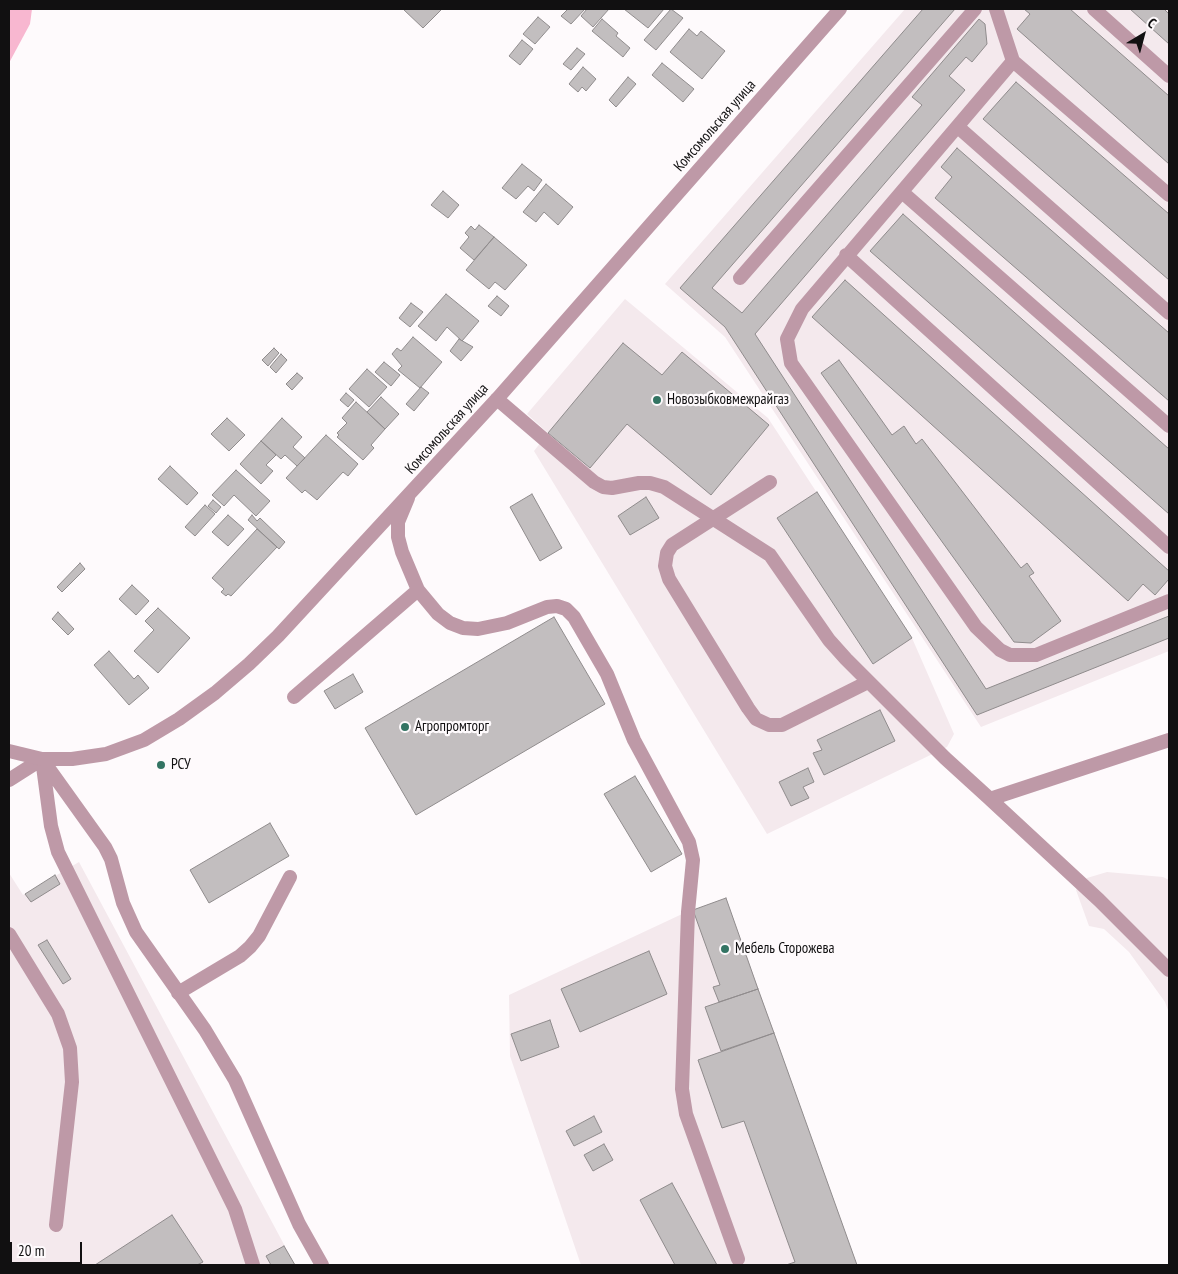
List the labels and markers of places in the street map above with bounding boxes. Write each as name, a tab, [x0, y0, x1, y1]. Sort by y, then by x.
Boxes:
place label: Новозыбковмежрайгаз	[667, 391, 789, 409]
marker: Новозыбковмежрайгаз	[651, 394, 663, 406]
place label: Агропромторг	[415, 718, 489, 736]
marker: Агропромторг	[399, 721, 411, 733]
place label: РСУ	[171, 756, 191, 774]
marker: РСУ	[155, 759, 167, 771]
place label: Мебель Сторожева	[735, 940, 834, 958]
marker: Мебель Сторожева	[719, 943, 731, 955]

